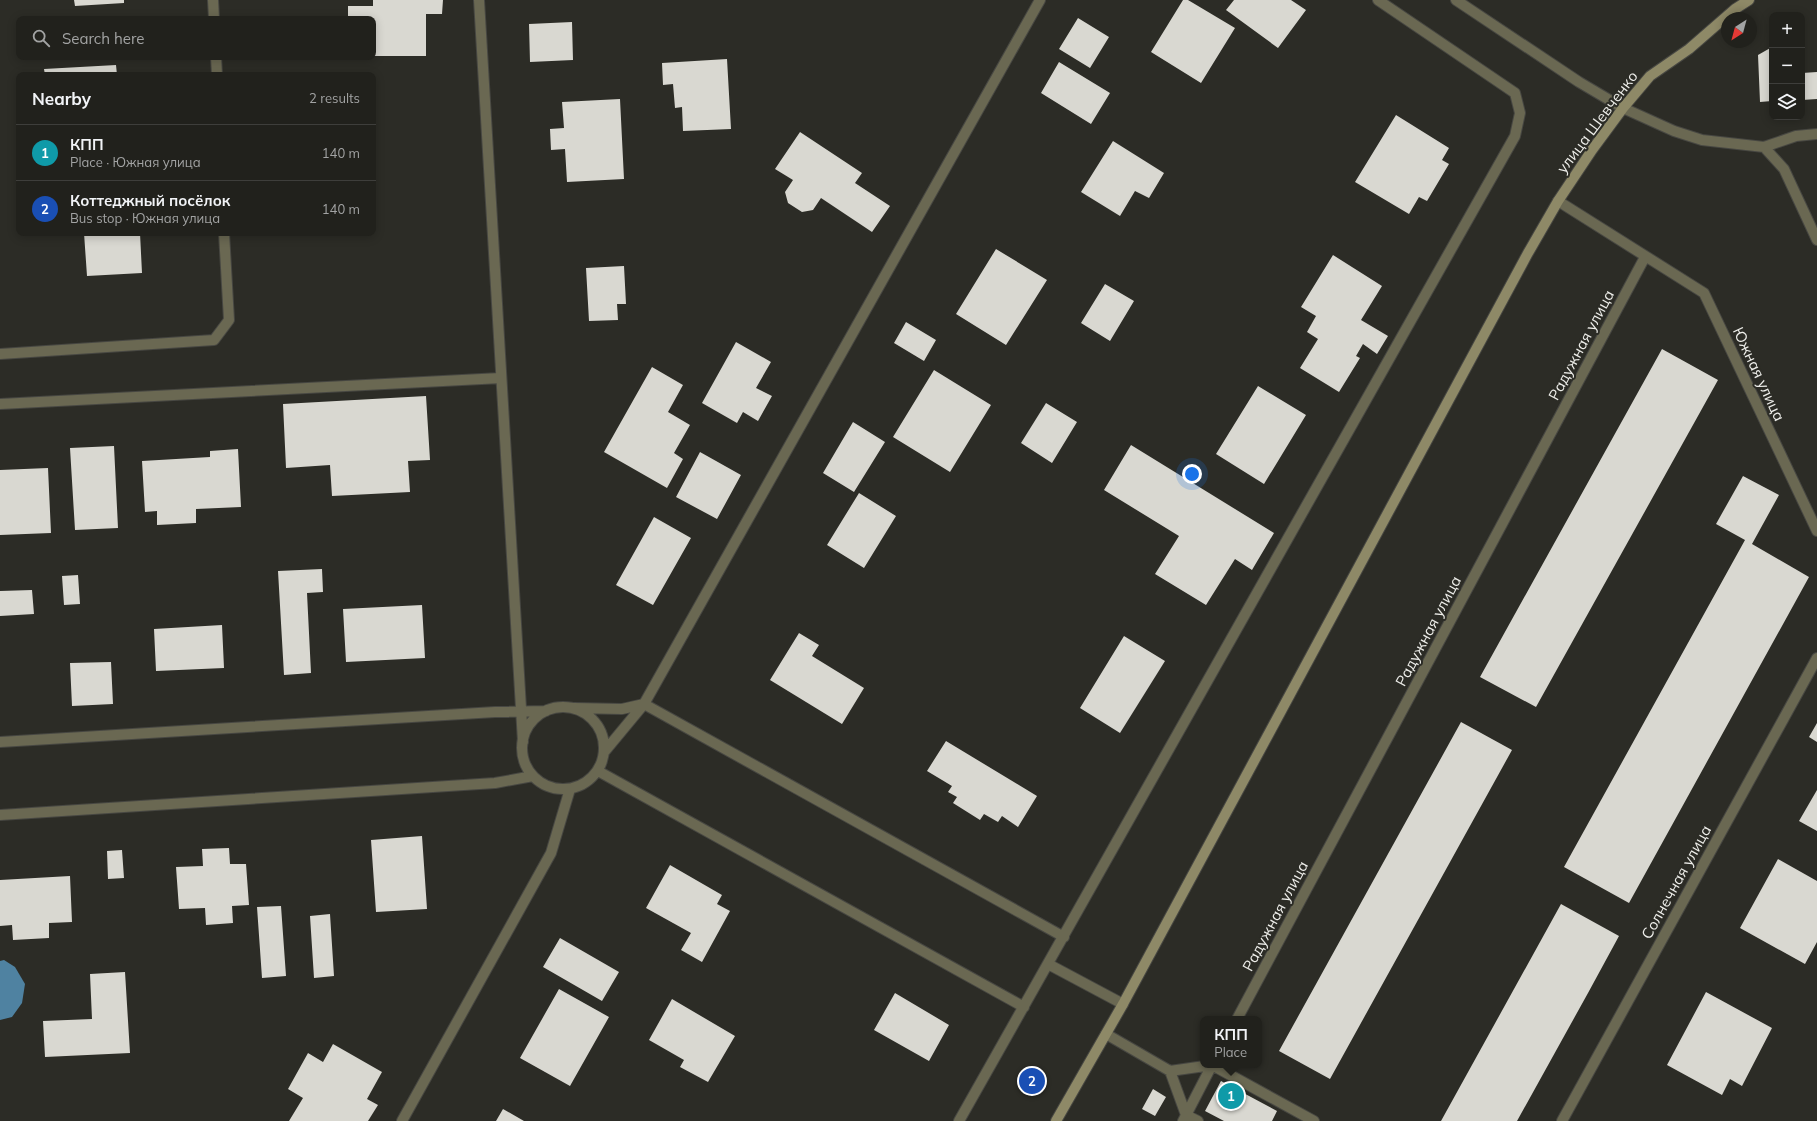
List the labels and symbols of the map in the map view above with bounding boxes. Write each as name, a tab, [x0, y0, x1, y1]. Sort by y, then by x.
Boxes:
north arrow	[1721, 12, 1757, 48]
street label: улица Шевченко	[1552, 67, 1642, 177]
street label: Радужная улица	[1544, 287, 1618, 403]
street label: Южная улица	[1729, 324, 1789, 424]
your location	[1182, 464, 1202, 484]
street label: Радужная улица	[1391, 573, 1465, 689]
street label: Солнечная улица	[1637, 822, 1715, 942]
street label: Радужная улица	[1238, 858, 1312, 974]
pin: 2	[1019, 1066, 1045, 1096]
pin: 1	[1218, 1081, 1244, 1111]

